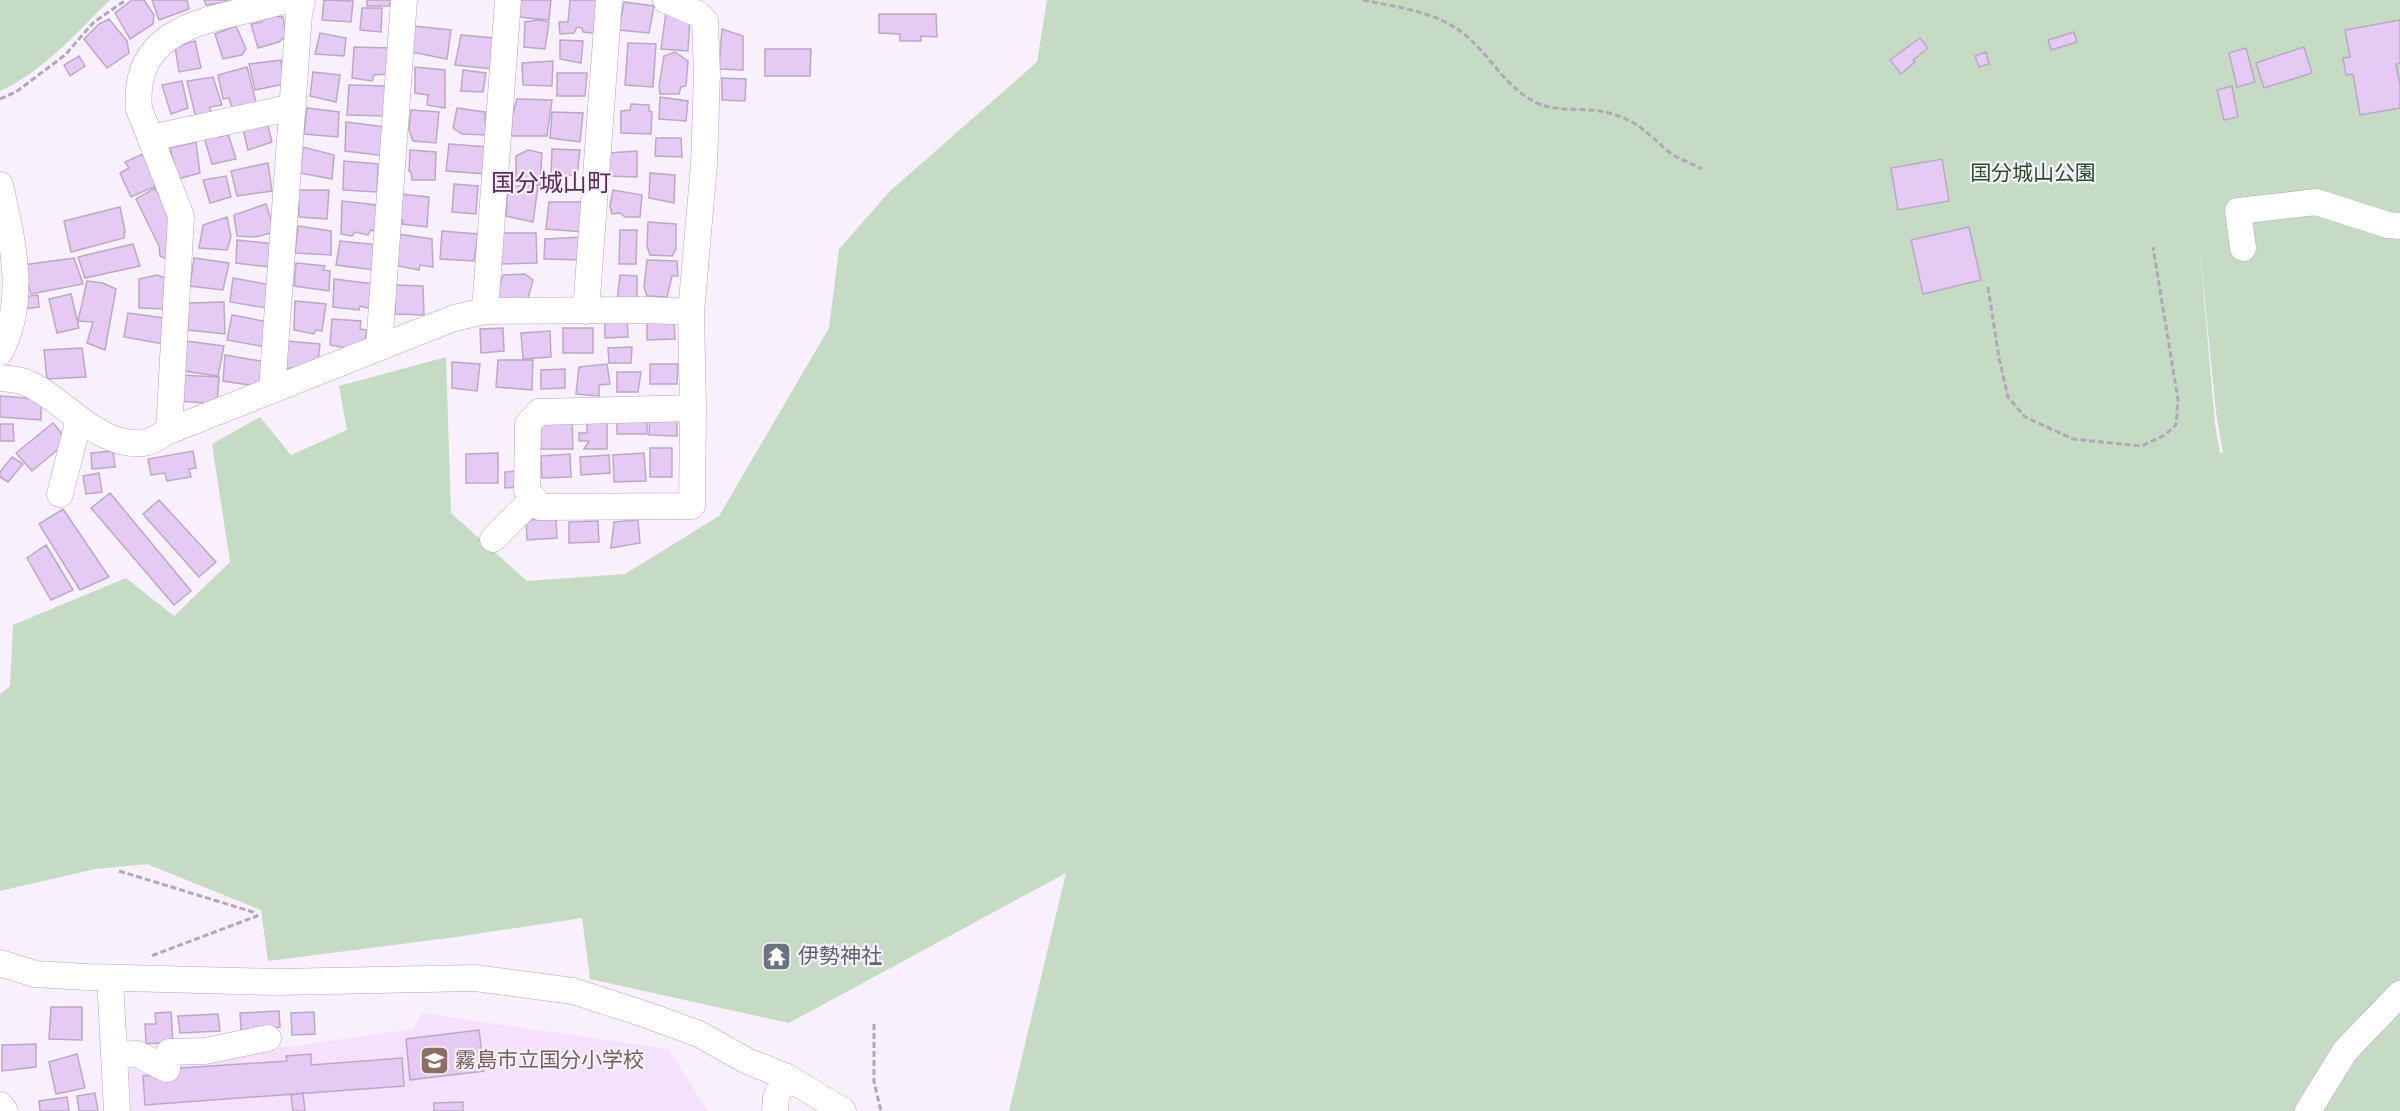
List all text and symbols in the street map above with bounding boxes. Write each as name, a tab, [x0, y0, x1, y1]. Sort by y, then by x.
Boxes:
park label: 国分城山公園	[1970, 161, 2096, 185]
district label: 国分城山町	[491, 169, 611, 197]
temple icon: 伊勢神社	[761, 940, 793, 972]
place label: 伊勢神社	[798, 944, 882, 968]
school or university icon: 霧島市立国分小学校	[418, 1044, 450, 1076]
place label: 霧島市立国分小学校	[455, 1048, 644, 1072]

